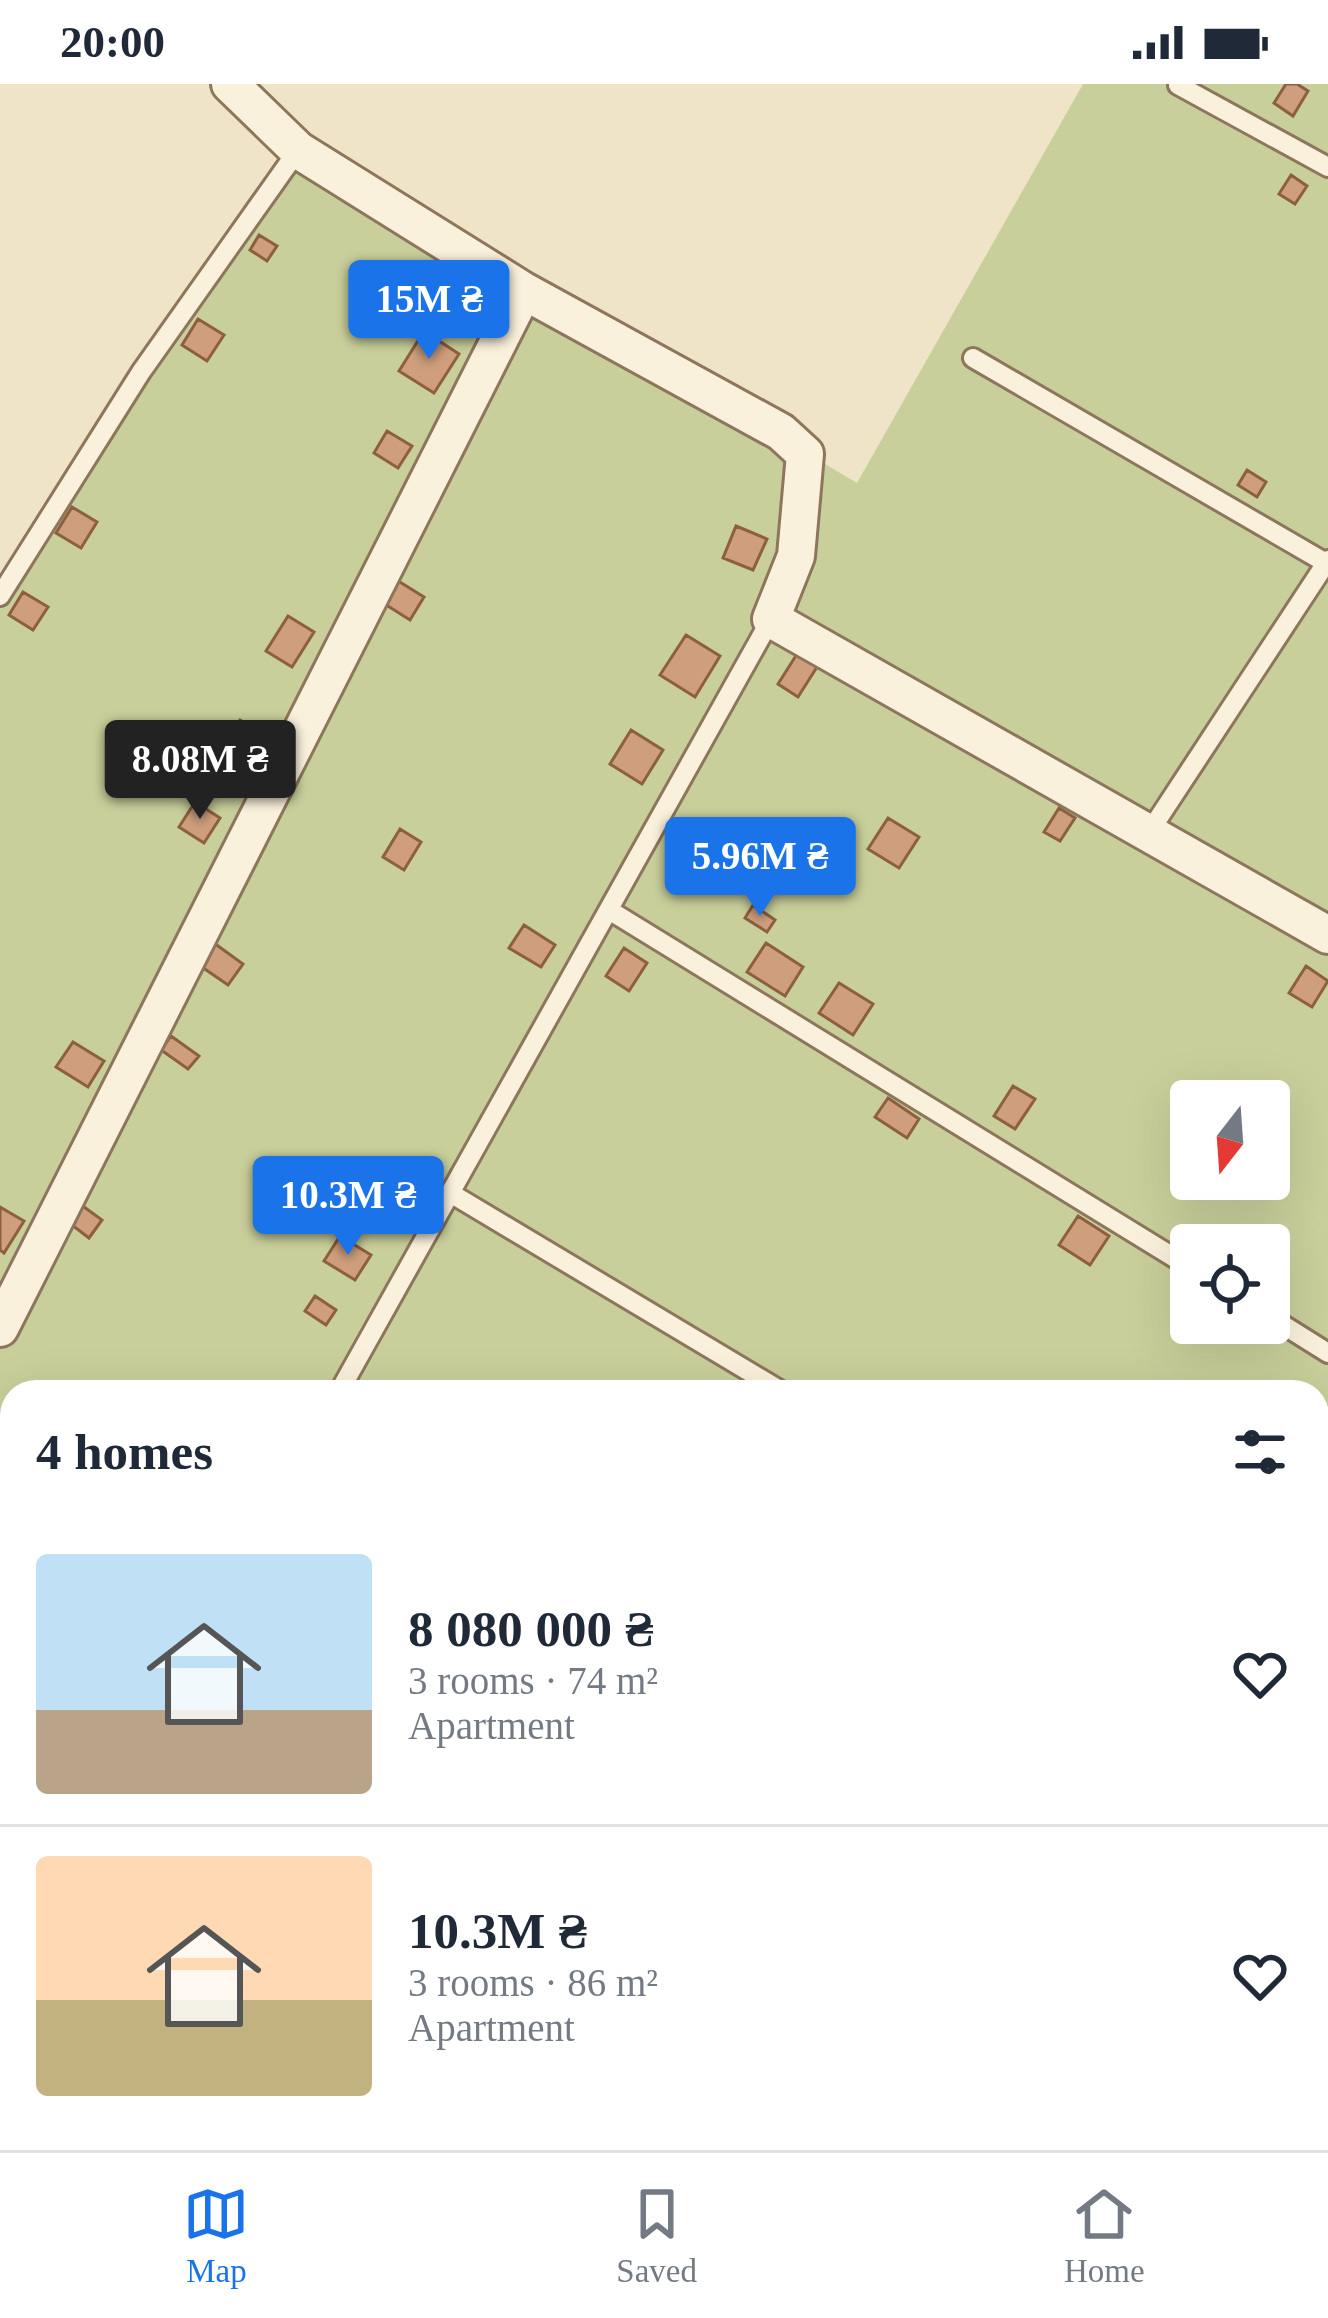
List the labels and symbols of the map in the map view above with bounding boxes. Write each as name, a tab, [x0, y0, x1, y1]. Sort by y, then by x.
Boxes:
pin: 15M ₴	[345, 260, 513, 362]
pin: 8.08M ₴	[89, 720, 311, 822]
pin: 5.96M ₴	[649, 817, 871, 919]
north arrow	[1170, 1080, 1290, 1200]
pin: 10.3M ₴	[237, 1156, 459, 1258]

